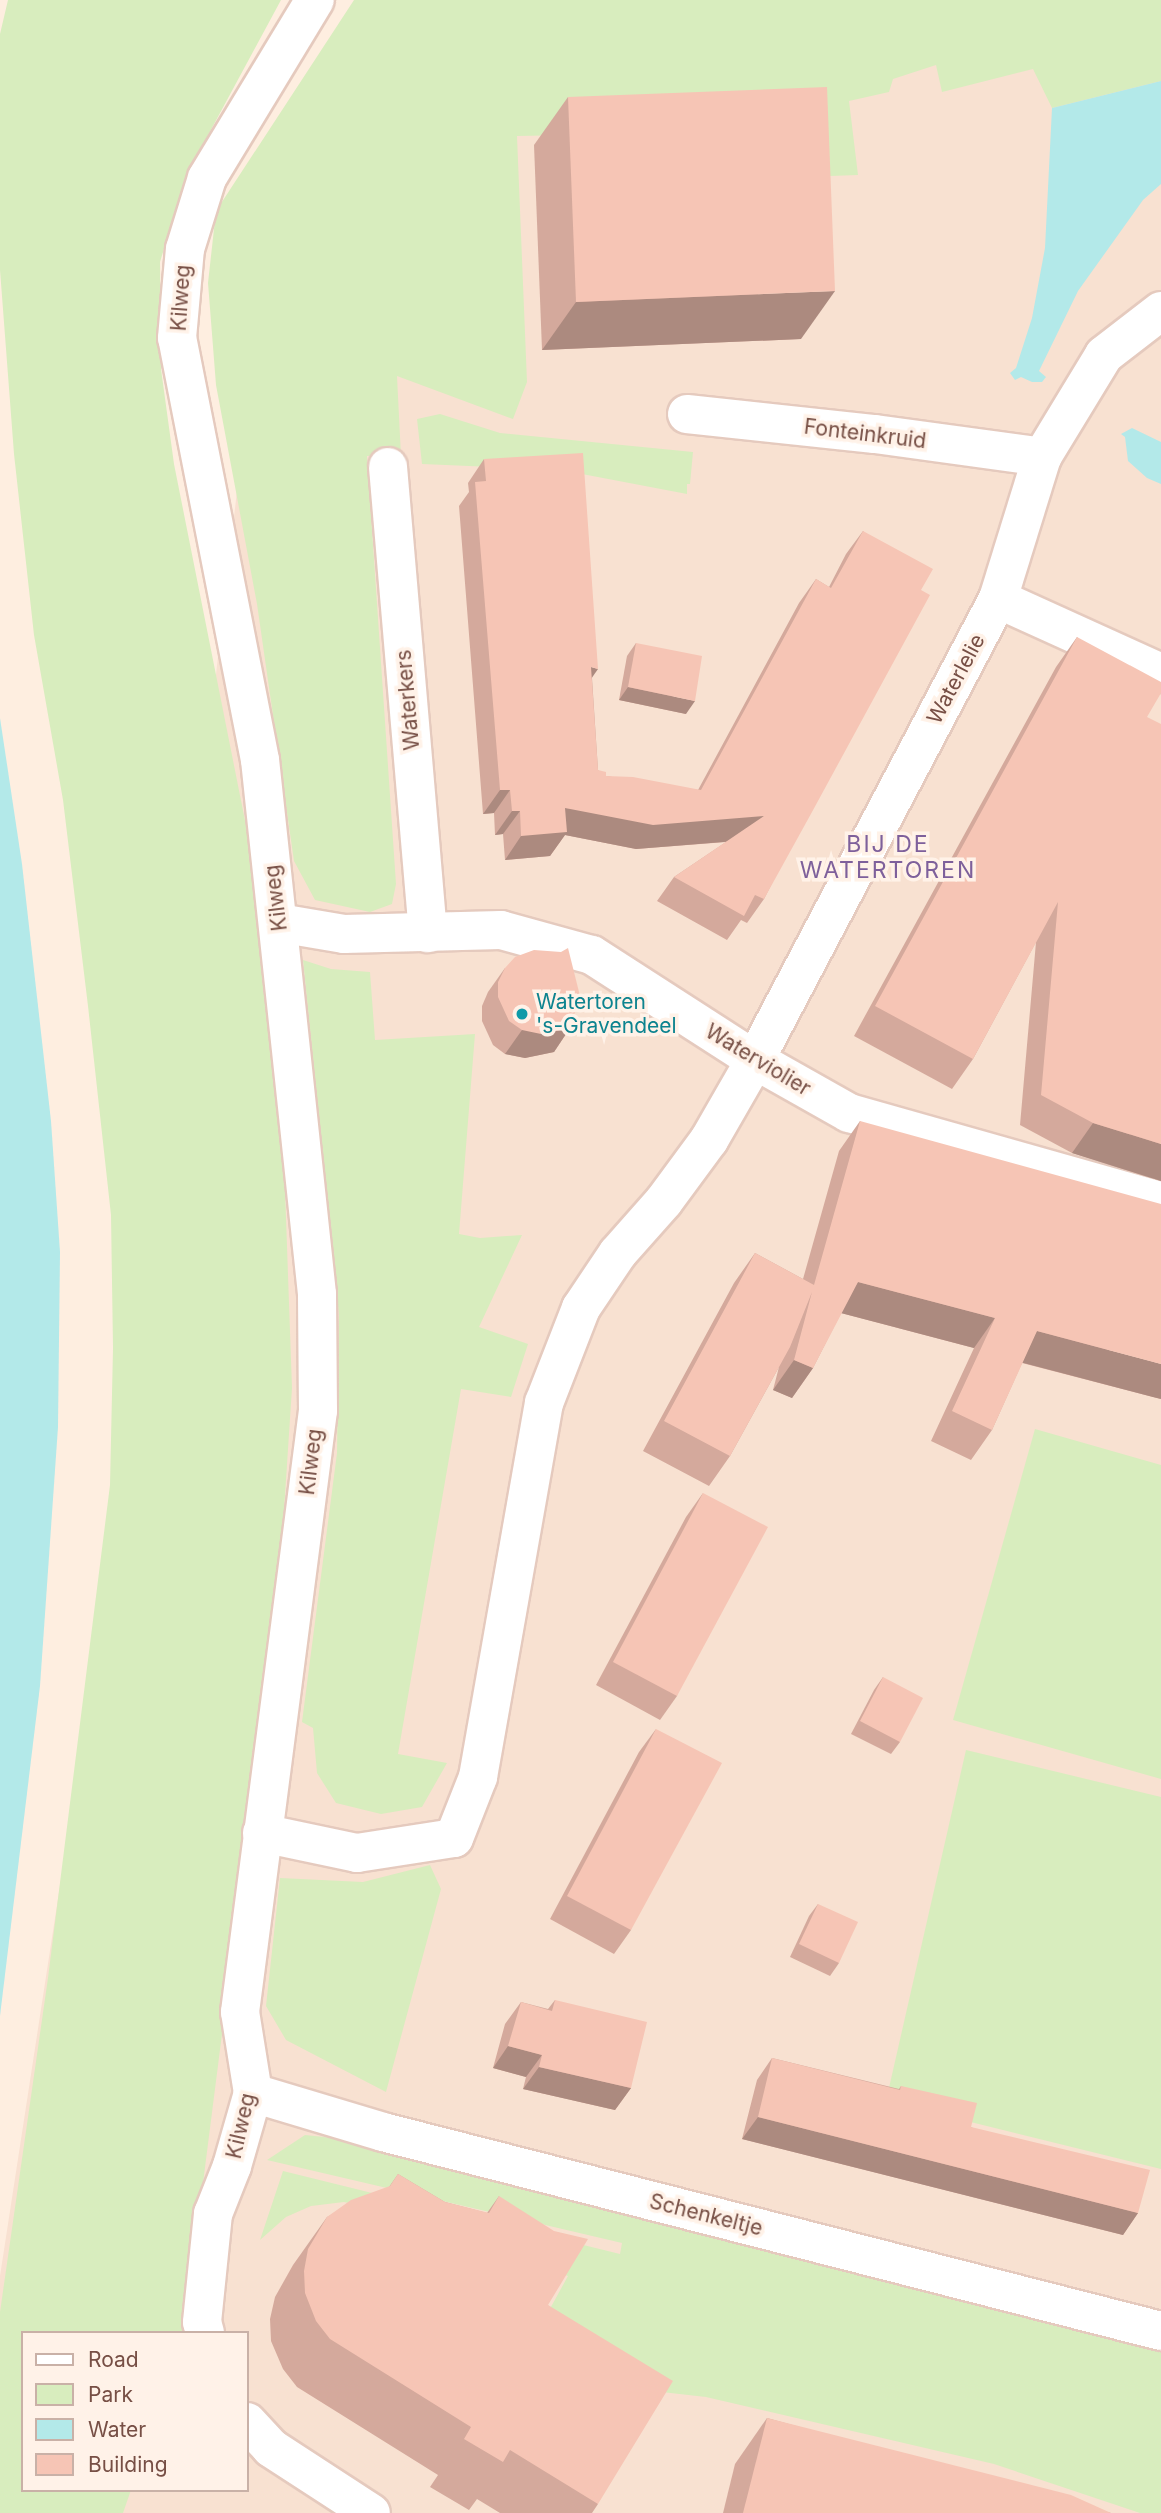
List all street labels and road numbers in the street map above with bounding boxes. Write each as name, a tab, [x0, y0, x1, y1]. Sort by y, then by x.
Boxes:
street label: Kilweg	[166, 264, 196, 332]
street label: Fonteinkruid	[803, 414, 927, 454]
street label: Waterlelie	[922, 630, 990, 728]
street label: Waterkers	[391, 649, 425, 751]
street label: Kilweg	[259, 863, 293, 933]
street label: Waterviolier	[701, 1019, 815, 1101]
street label: Kilweg	[294, 1427, 328, 1497]
street label: Kilweg	[221, 2091, 261, 2161]
street label: Schenkeltje	[647, 2189, 765, 2241]

